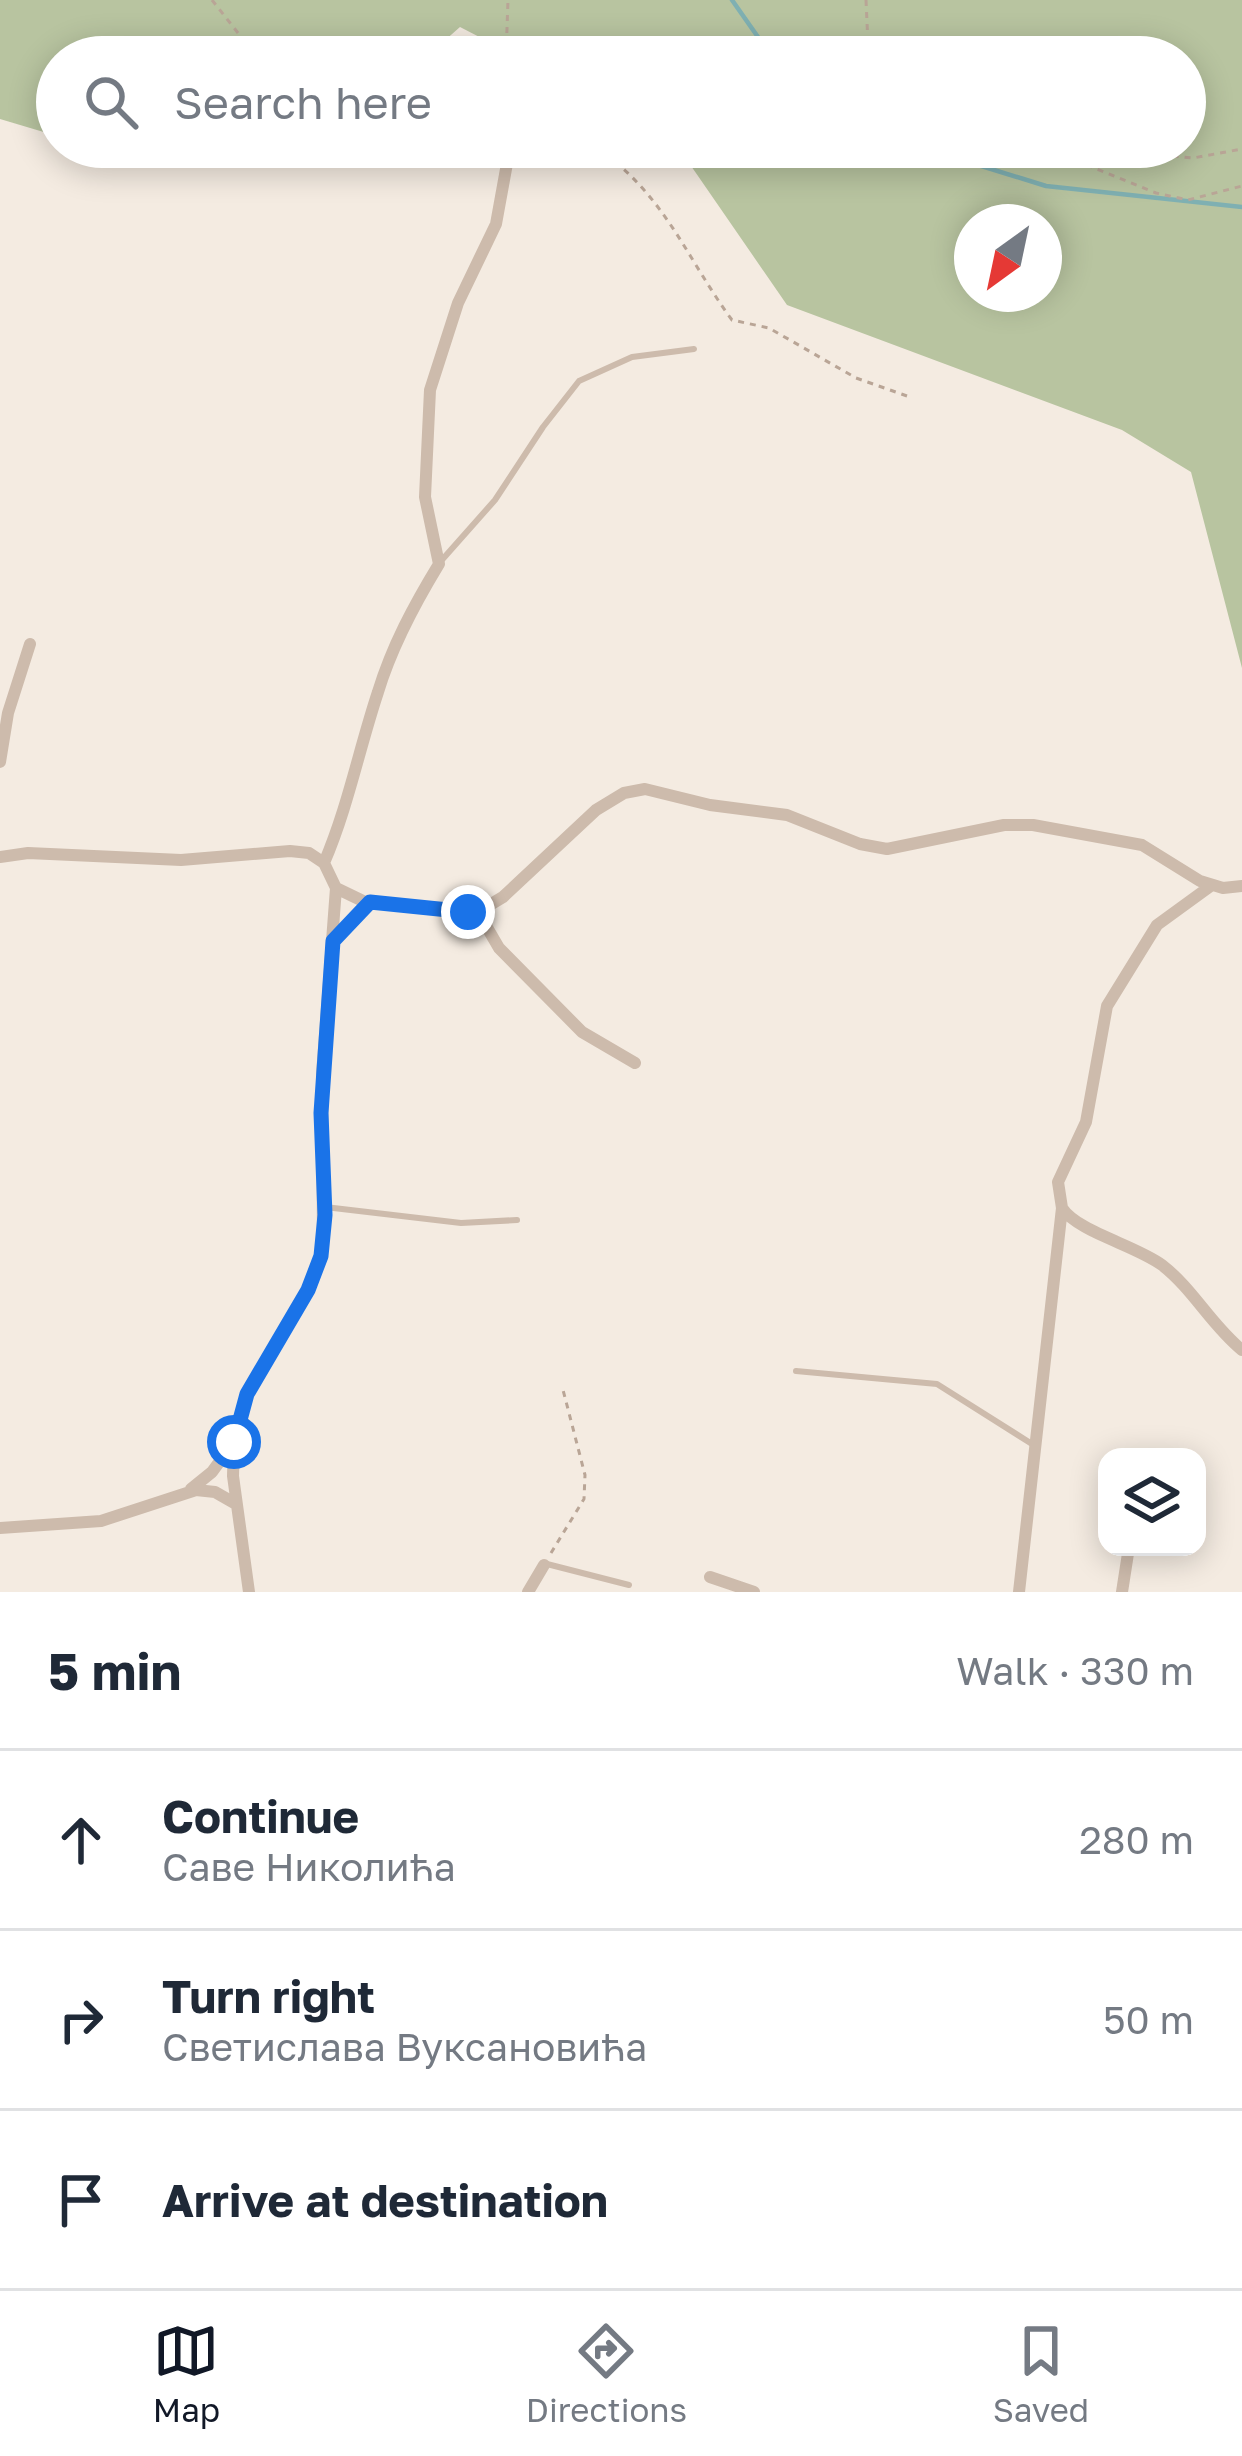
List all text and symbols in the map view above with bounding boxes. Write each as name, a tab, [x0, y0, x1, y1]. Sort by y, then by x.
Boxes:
search box	[36, 36, 1206, 168]
icon: search	[78, 69, 144, 135]
text: Search here	[174, 75, 432, 129]
north arrow	[954, 204, 1062, 312]
route end	[441, 885, 495, 939]
route start	[207, 1415, 261, 1469]
map controls	[1098, 1448, 1206, 1556]
button: layers	[1098, 1448, 1206, 1556]
text: 5 min	[48, 1640, 181, 1701]
text: Walk · 330 m	[956, 1647, 1194, 1694]
text: Continue	[162, 1789, 359, 1843]
icon: ahead	[48, 1807, 114, 1873]
text: 280 m	[1079, 1816, 1194, 1863]
text: Саве Николића	[162, 1843, 456, 1890]
text: Turn right	[162, 1969, 375, 2023]
icon: right	[48, 1987, 114, 2053]
text: 50 m	[1103, 1996, 1194, 2043]
text: Светислава Вуксановића	[162, 2023, 647, 2070]
icon: arrive	[48, 2167, 114, 2233]
text: Arrive at destination	[162, 2173, 608, 2227]
tab: Map	[153, 2318, 220, 2429]
tab: Directions	[526, 2318, 687, 2429]
tab: Saved	[993, 2318, 1089, 2429]

